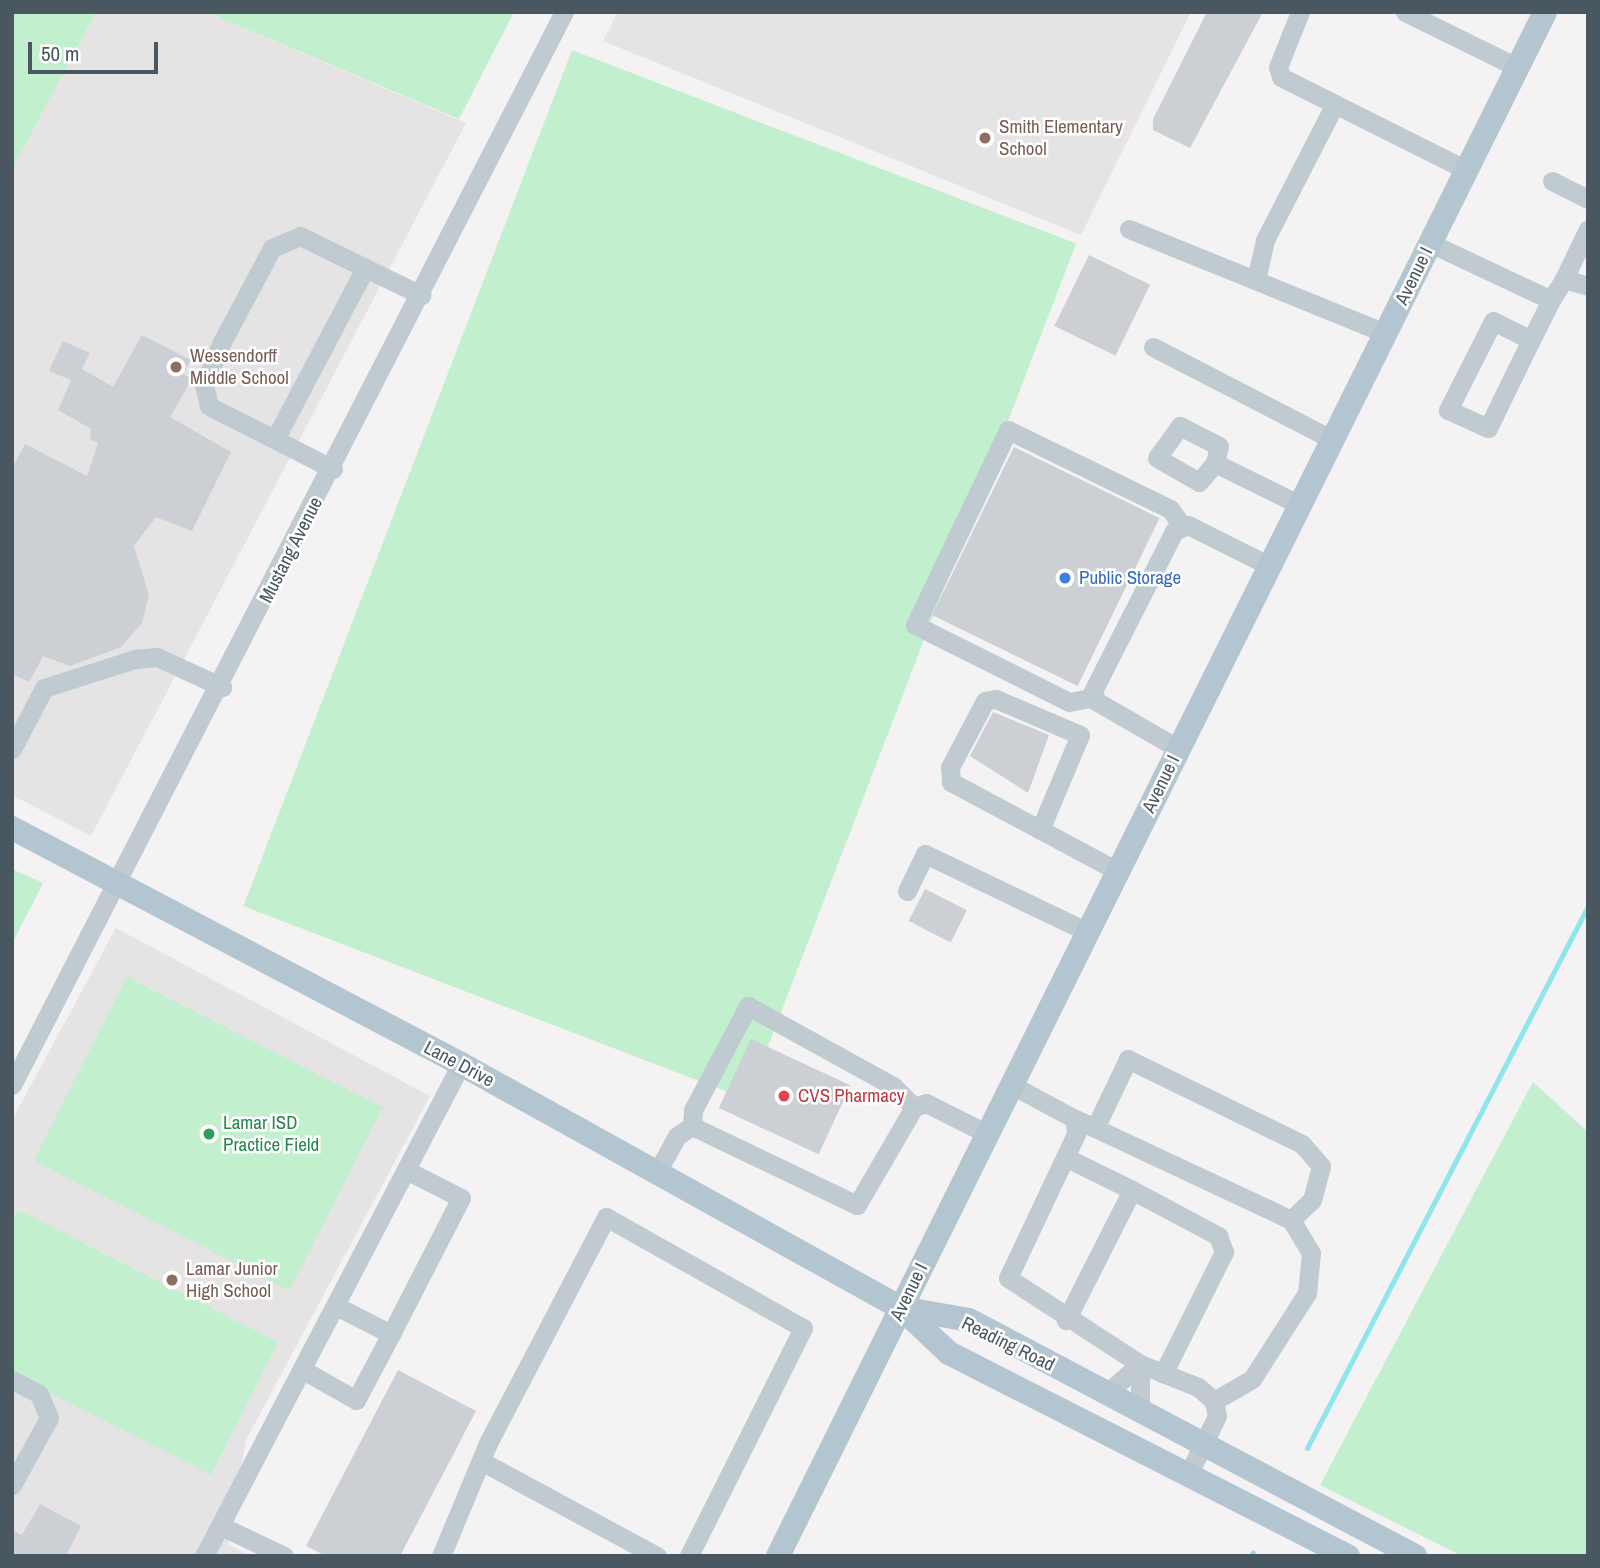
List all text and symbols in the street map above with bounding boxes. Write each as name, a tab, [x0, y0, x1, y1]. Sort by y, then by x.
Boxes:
scale bar	[32, 28, 161, 72]
text: 50 m	[41, 39, 79, 68]
place label: Smith Elementary School	[999, 116, 1123, 160]
marker: Smith Elementary School	[977, 130, 993, 146]
street label: Avenue I	[1390, 243, 1438, 309]
place label: Wessendorff Middle School	[190, 345, 289, 389]
marker: Wessendorff Middle School	[168, 359, 184, 375]
street label: Mustang Avenue	[254, 493, 328, 607]
place label: Public Storage	[1079, 567, 1181, 589]
marker: Public Storage	[1057, 570, 1073, 586]
street label: Avenue I	[1137, 751, 1185, 817]
street label: Lane Drive	[420, 1036, 498, 1092]
place label: CVS Pharmacy	[798, 1085, 904, 1107]
marker: CVS Pharmacy	[776, 1088, 792, 1104]
place label: Lamar ISD Practice Field	[223, 1112, 319, 1156]
marker: Lamar ISD Practice Field	[201, 1126, 217, 1142]
place label: Lamar Junior High School	[186, 1258, 278, 1302]
street label: Avenue I	[885, 1259, 933, 1325]
marker: Lamar Junior High School	[164, 1272, 180, 1288]
street label: Reading Road	[958, 1312, 1058, 1376]

